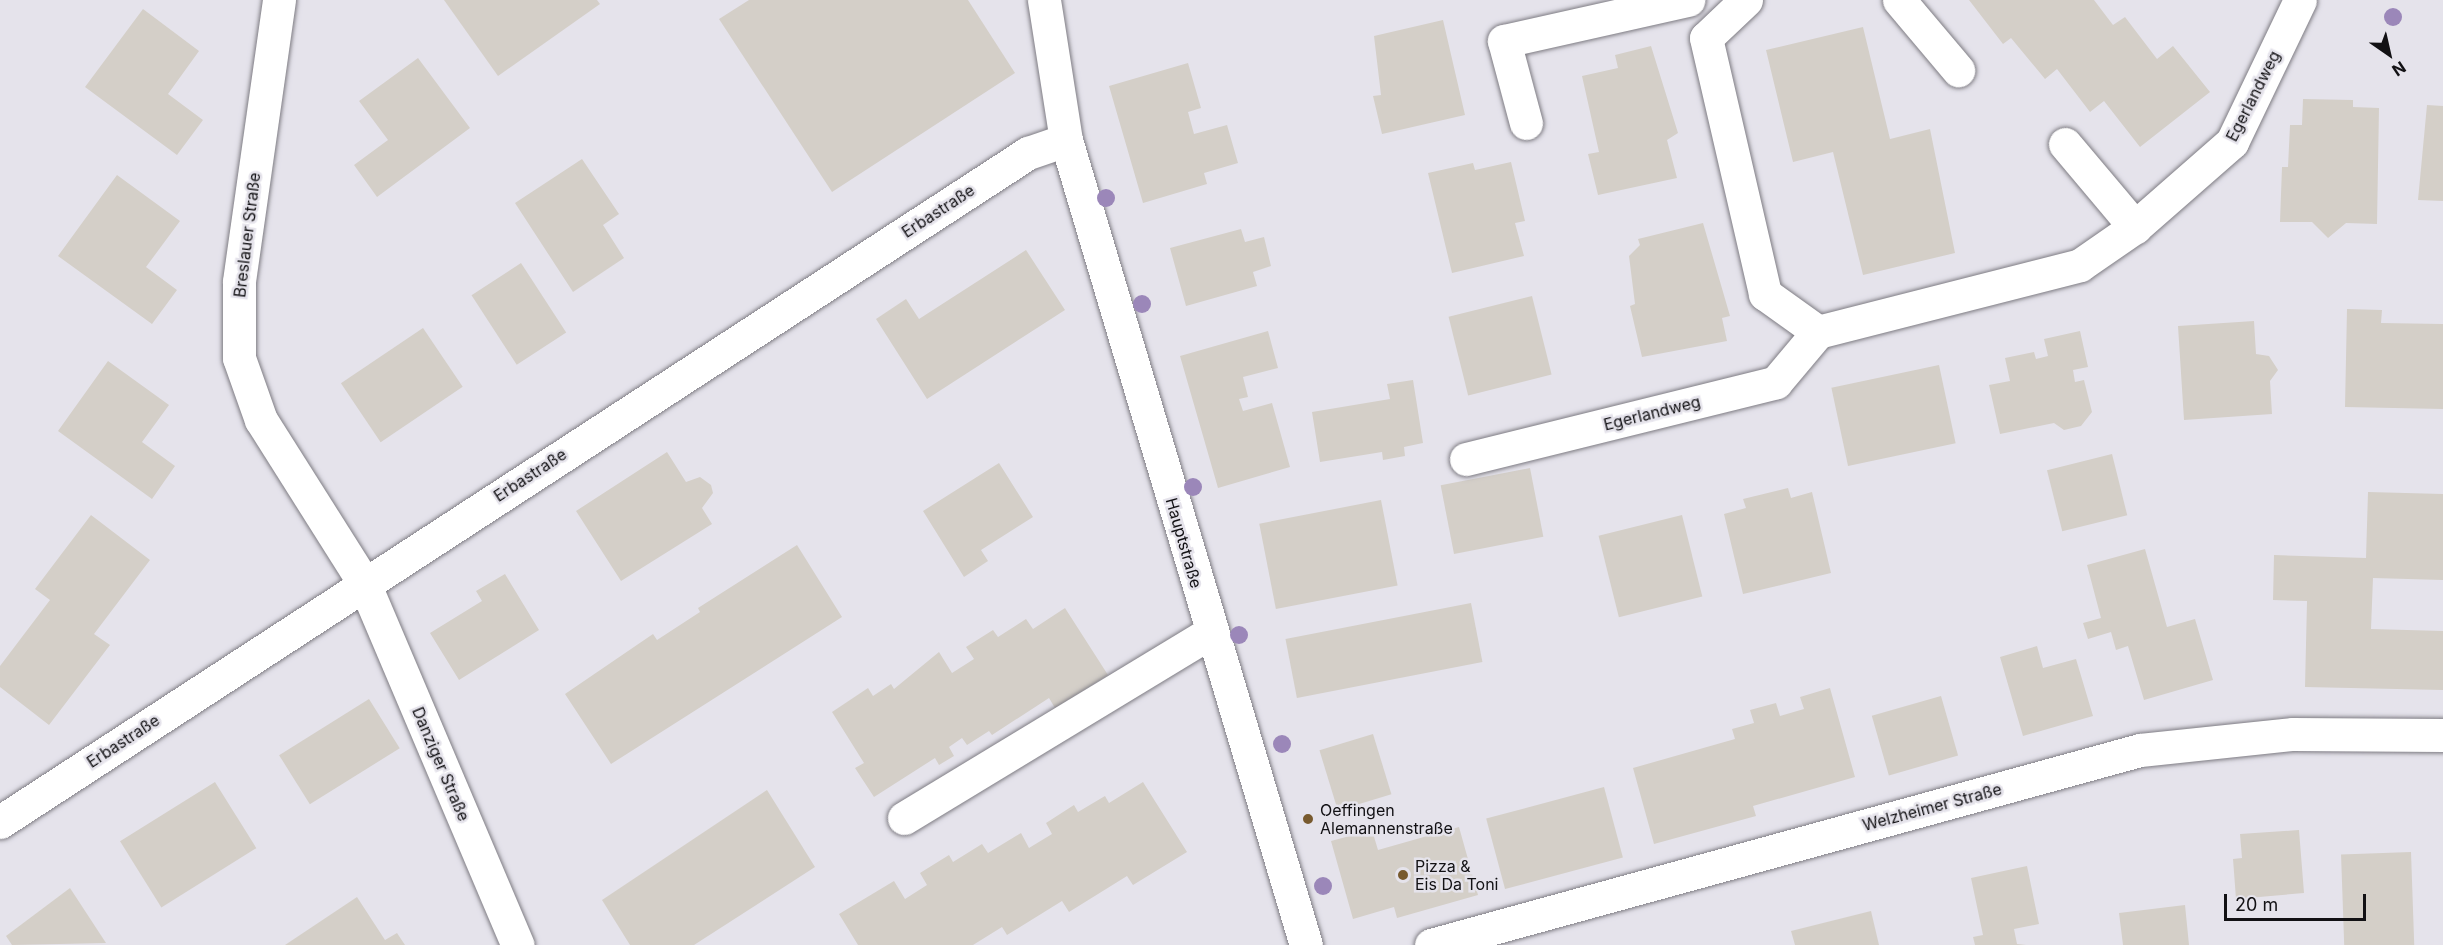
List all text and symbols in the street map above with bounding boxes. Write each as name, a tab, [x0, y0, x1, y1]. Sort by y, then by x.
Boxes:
north arrow	[2359, 24, 2419, 84]
street label: Egerlandweg	[2222, 47, 2284, 145]
text: N	[2388, 57, 2410, 81]
street label: Breslauer Straße	[230, 171, 264, 299]
street label: Erbastraße	[898, 180, 978, 242]
street label: Egerlandweg	[1602, 392, 1702, 434]
street label: Erbastraße	[490, 444, 570, 506]
street label: Hauptstraße	[1162, 496, 1206, 590]
street label: Danziger Straße	[408, 704, 474, 824]
street label: Erbastraße	[83, 710, 163, 772]
street label: Welzheimer Straße	[1860, 779, 2004, 835]
place label: Oeffingen Alemannenstraße	[1320, 800, 1453, 838]
marker: Oeffingen Alemannenstraße	[1301, 812, 1315, 826]
place label: Pizza & Eis Da Toni	[1415, 856, 1498, 894]
marker: Pizza & Eis Da Toni	[1396, 868, 1410, 882]
scale bar	[2227, 882, 2370, 920]
text: 20 m	[2235, 894, 2278, 915]

